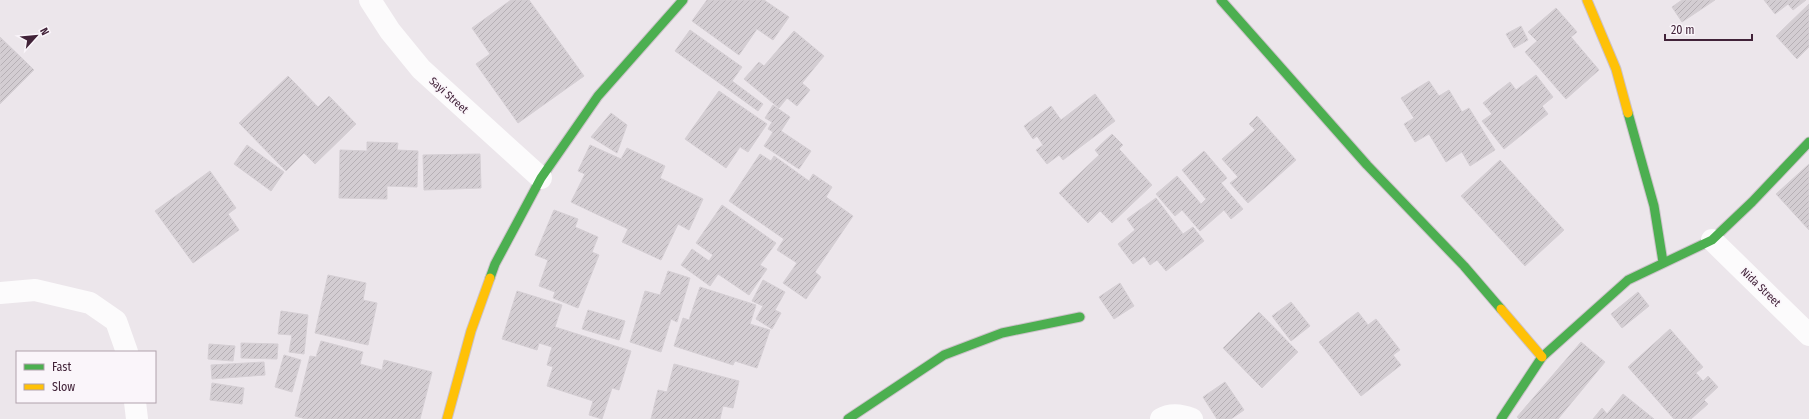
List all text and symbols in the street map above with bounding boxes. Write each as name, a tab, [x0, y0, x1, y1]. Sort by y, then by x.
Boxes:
north arrow	[16, 16, 56, 56]
scale bar	[1665, 16, 1752, 42]
text: 20 m	[1671, 23, 1695, 37]
text: N	[37, 26, 52, 38]
street label: Sayi Street	[426, 74, 471, 117]
street label: Nida Street	[1738, 265, 1784, 310]
legend	[16, 351, 156, 403]
text: Fast	[52, 360, 71, 374]
text: Slow	[52, 380, 75, 394]

